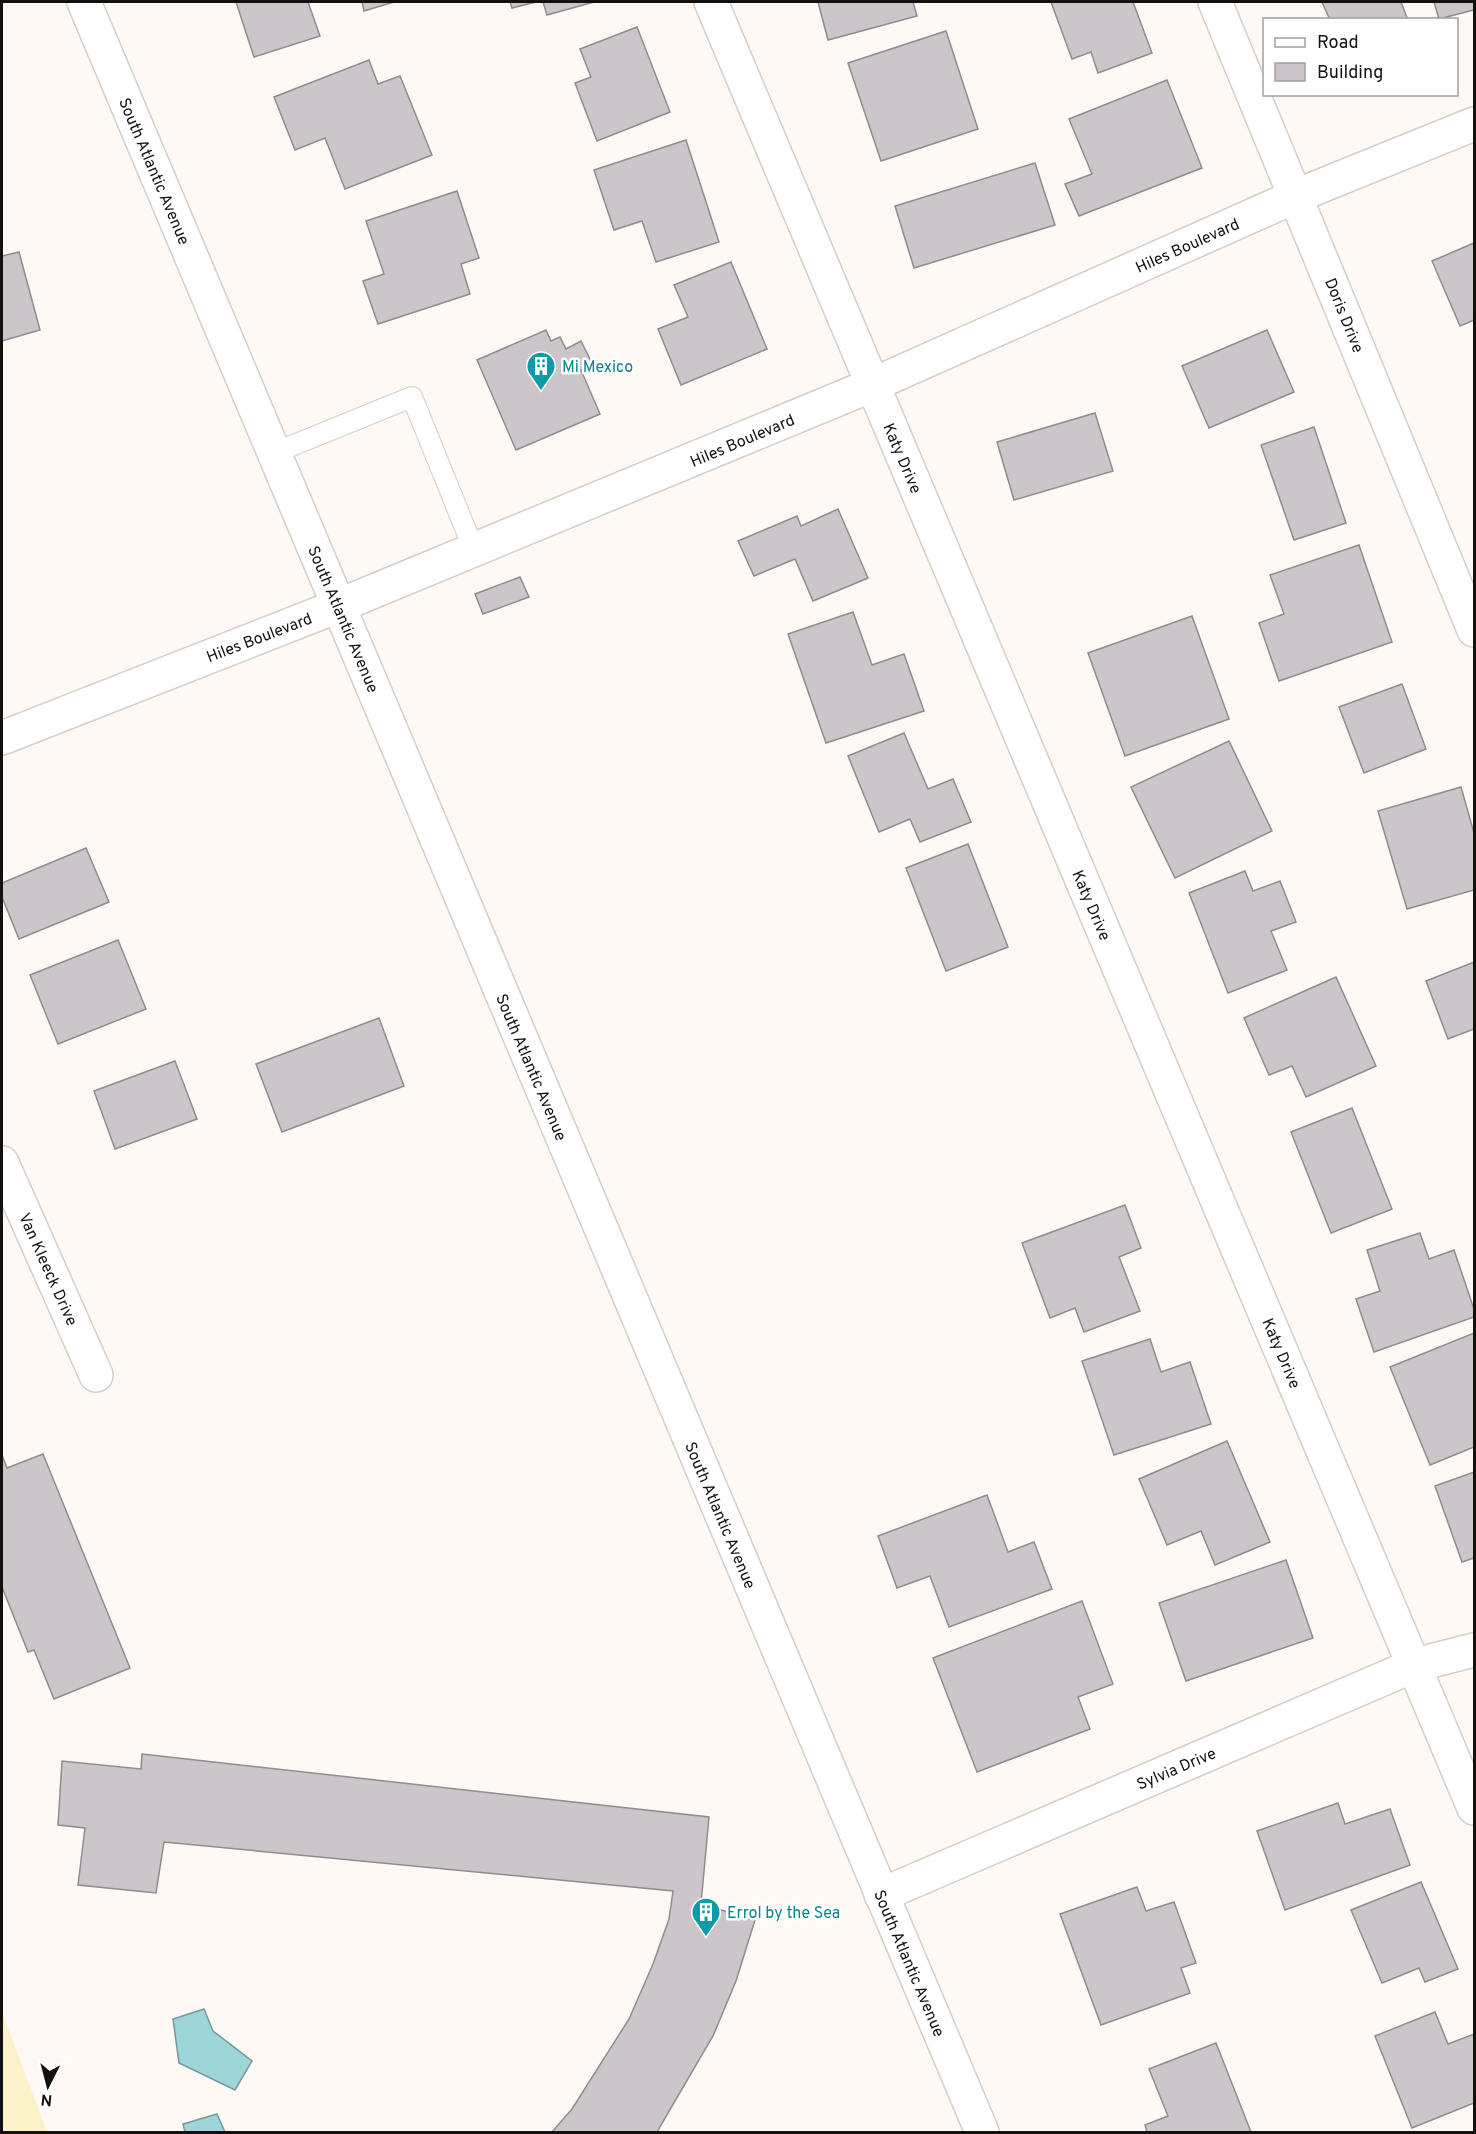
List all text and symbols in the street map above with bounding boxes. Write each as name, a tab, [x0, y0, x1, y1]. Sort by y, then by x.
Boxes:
legend	[1263, 18, 1458, 96]
text: Road	[1317, 32, 1359, 55]
text: Building	[1317, 62, 1383, 85]
street label: South Atlantic Avenue	[113, 95, 193, 248]
street label: Hiles Boulevard	[1133, 215, 1243, 279]
street label: Doris Drive	[1319, 275, 1367, 356]
building icon: Mi Mexico	[525, 350, 557, 392]
place label: Mi Mexico	[562, 358, 633, 378]
street label: Hiles Boulevard	[688, 411, 798, 473]
street label: Katy Drive	[877, 421, 925, 497]
street label: South Atlantic Avenue	[302, 543, 382, 696]
street label: Hiles Boulevard	[204, 610, 315, 668]
street label: Katy Drive	[1066, 868, 1114, 944]
street label: South Atlantic Avenue	[490, 991, 570, 1144]
street label: Van Kleeck Drive	[13, 1210, 81, 1329]
street label: Katy Drive	[1256, 1316, 1304, 1392]
street label: South Atlantic Avenue	[679, 1439, 759, 1592]
street label: Sylvia Drive	[1134, 1744, 1219, 1796]
street label: South Atlantic Avenue	[868, 1887, 948, 2040]
building icon: Errol by the Sea	[690, 1896, 722, 1938]
place label: Errol by the Sea	[727, 1904, 840, 1924]
north arrow	[18, 2056, 78, 2116]
text: N	[40, 2088, 53, 2109]

